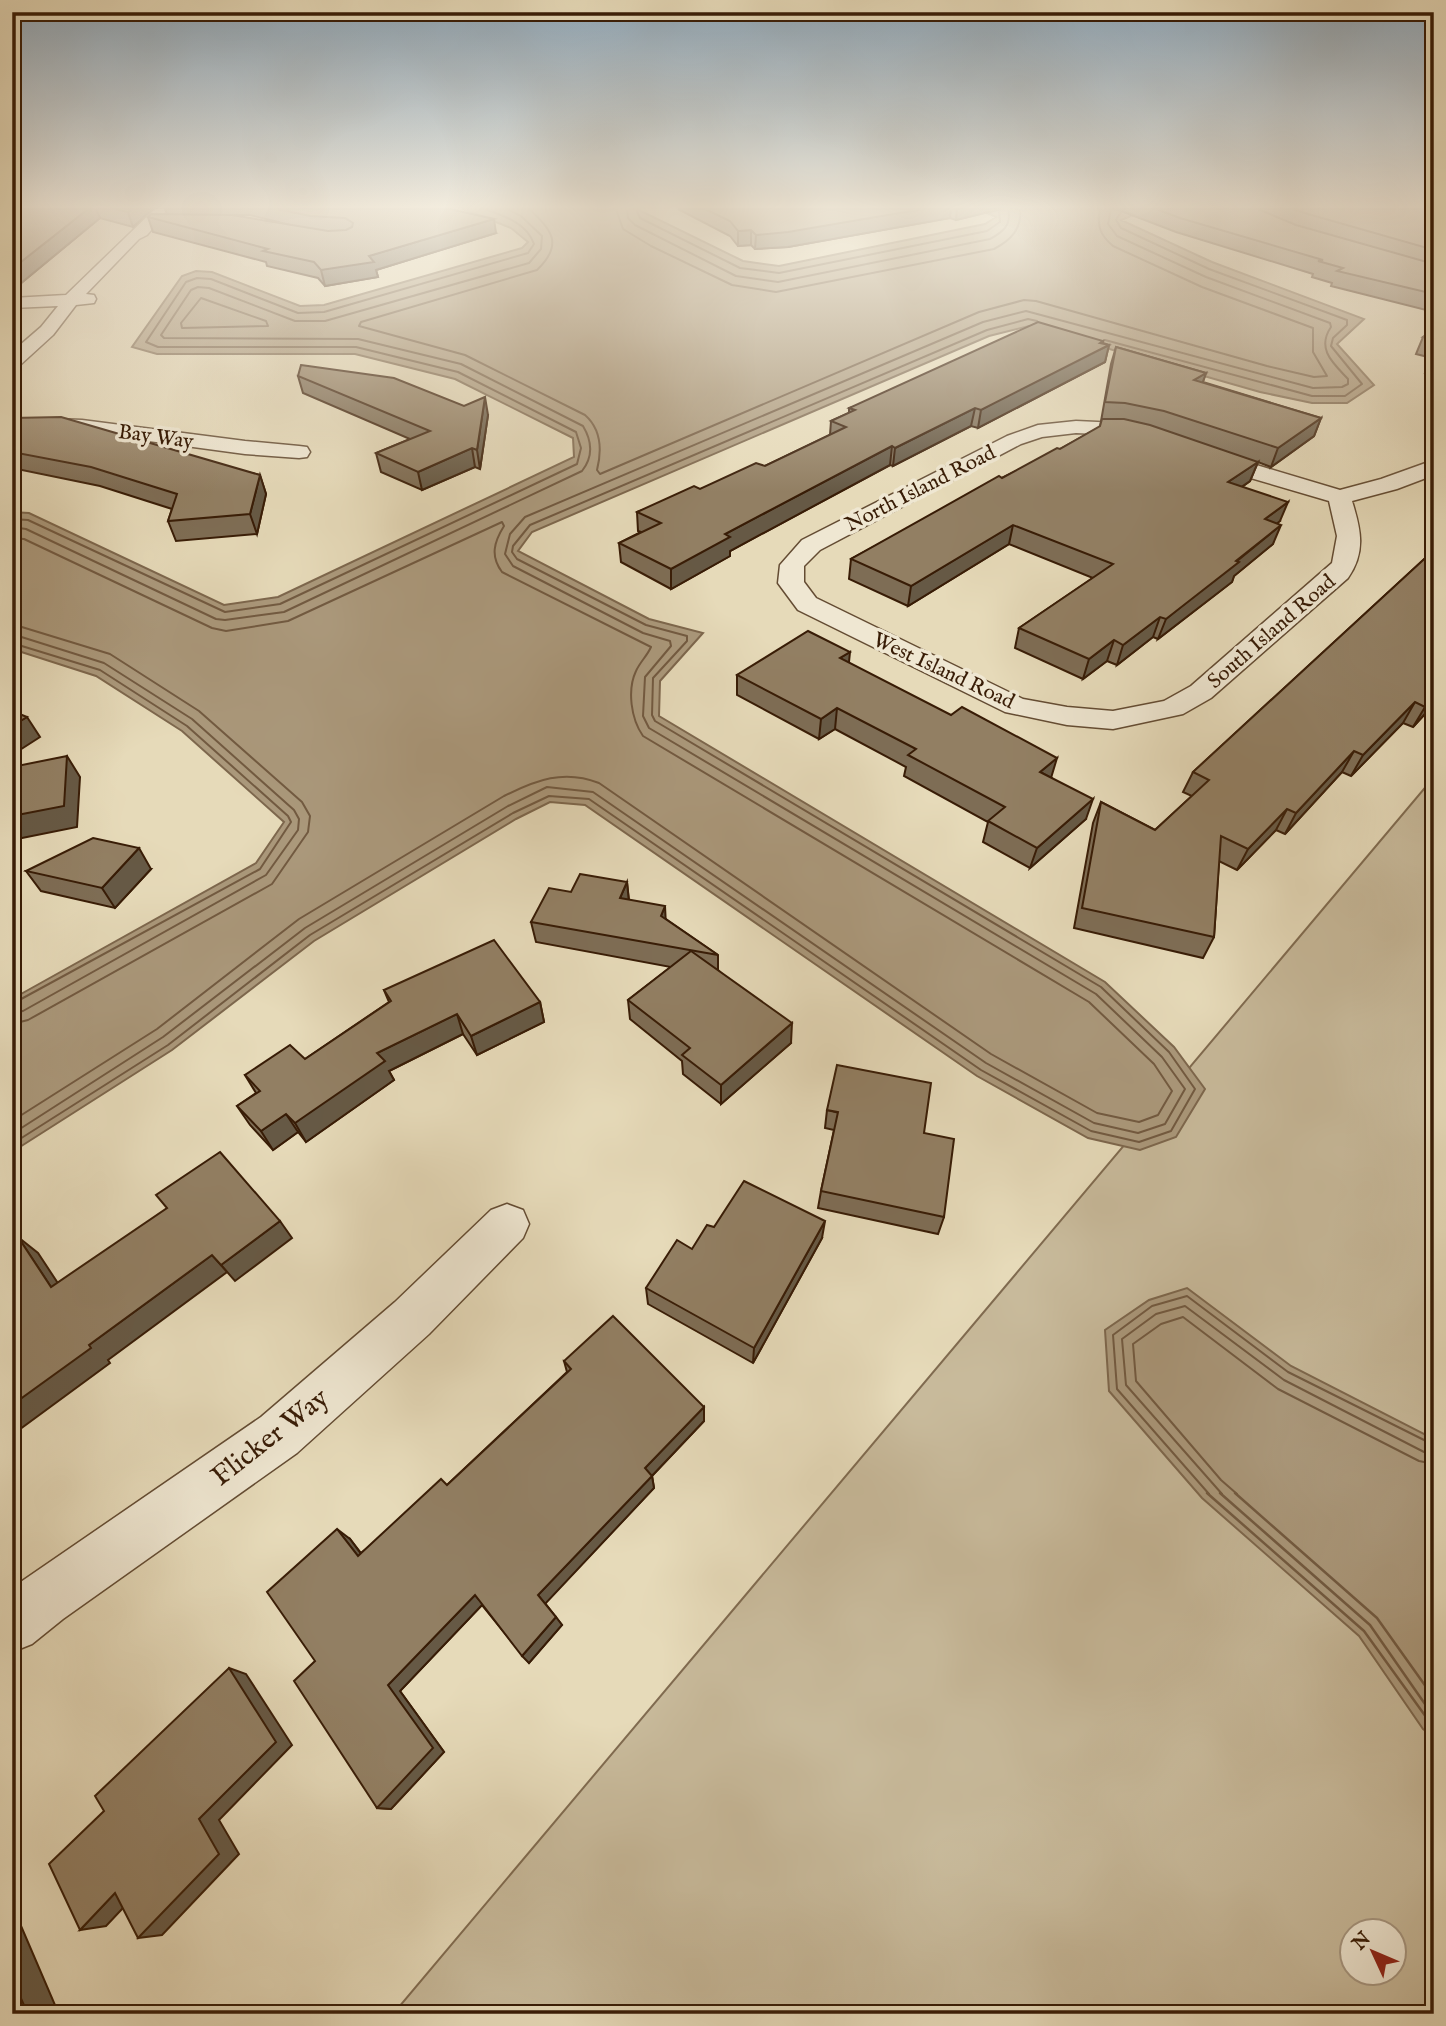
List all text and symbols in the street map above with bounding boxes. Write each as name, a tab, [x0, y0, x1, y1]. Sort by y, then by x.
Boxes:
street label: Bay Way	[116, 419, 196, 456]
street label: North Island Road	[841, 439, 1001, 539]
street label: South Island Road	[1202, 568, 1342, 695]
street label: West Island Road	[868, 627, 1019, 716]
street label: Flicker Way	[205, 1381, 336, 1495]
north arrow	[1338, 1918, 1408, 1988]
text: N	[1347, 1927, 1377, 1957]

